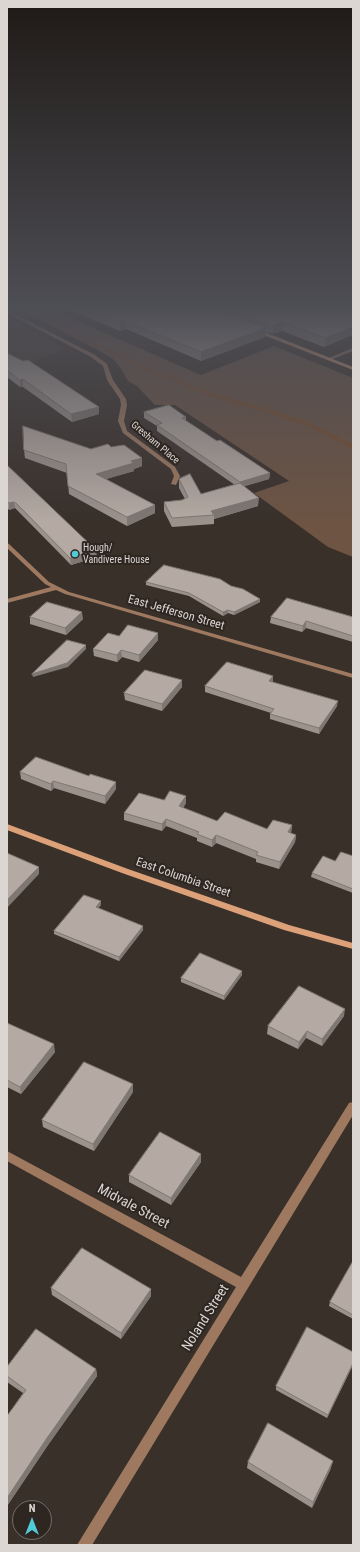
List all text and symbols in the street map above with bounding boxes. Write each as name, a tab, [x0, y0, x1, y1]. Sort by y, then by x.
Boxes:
street label: Gresham Place	[128, 419, 182, 467]
place label: Hough/ Vandivere House	[83, 542, 149, 566]
marker: Hough/ Vandivere House	[70, 549, 80, 559]
street label: East Jefferson Street	[126, 592, 226, 634]
street label: East Columbia Street	[134, 855, 232, 901]
street label: Midvale Street	[94, 1181, 172, 1233]
street label: Noland Street	[179, 1282, 233, 1354]
north arrow	[12, 1500, 52, 1540]
text: N	[29, 1502, 35, 1515]

